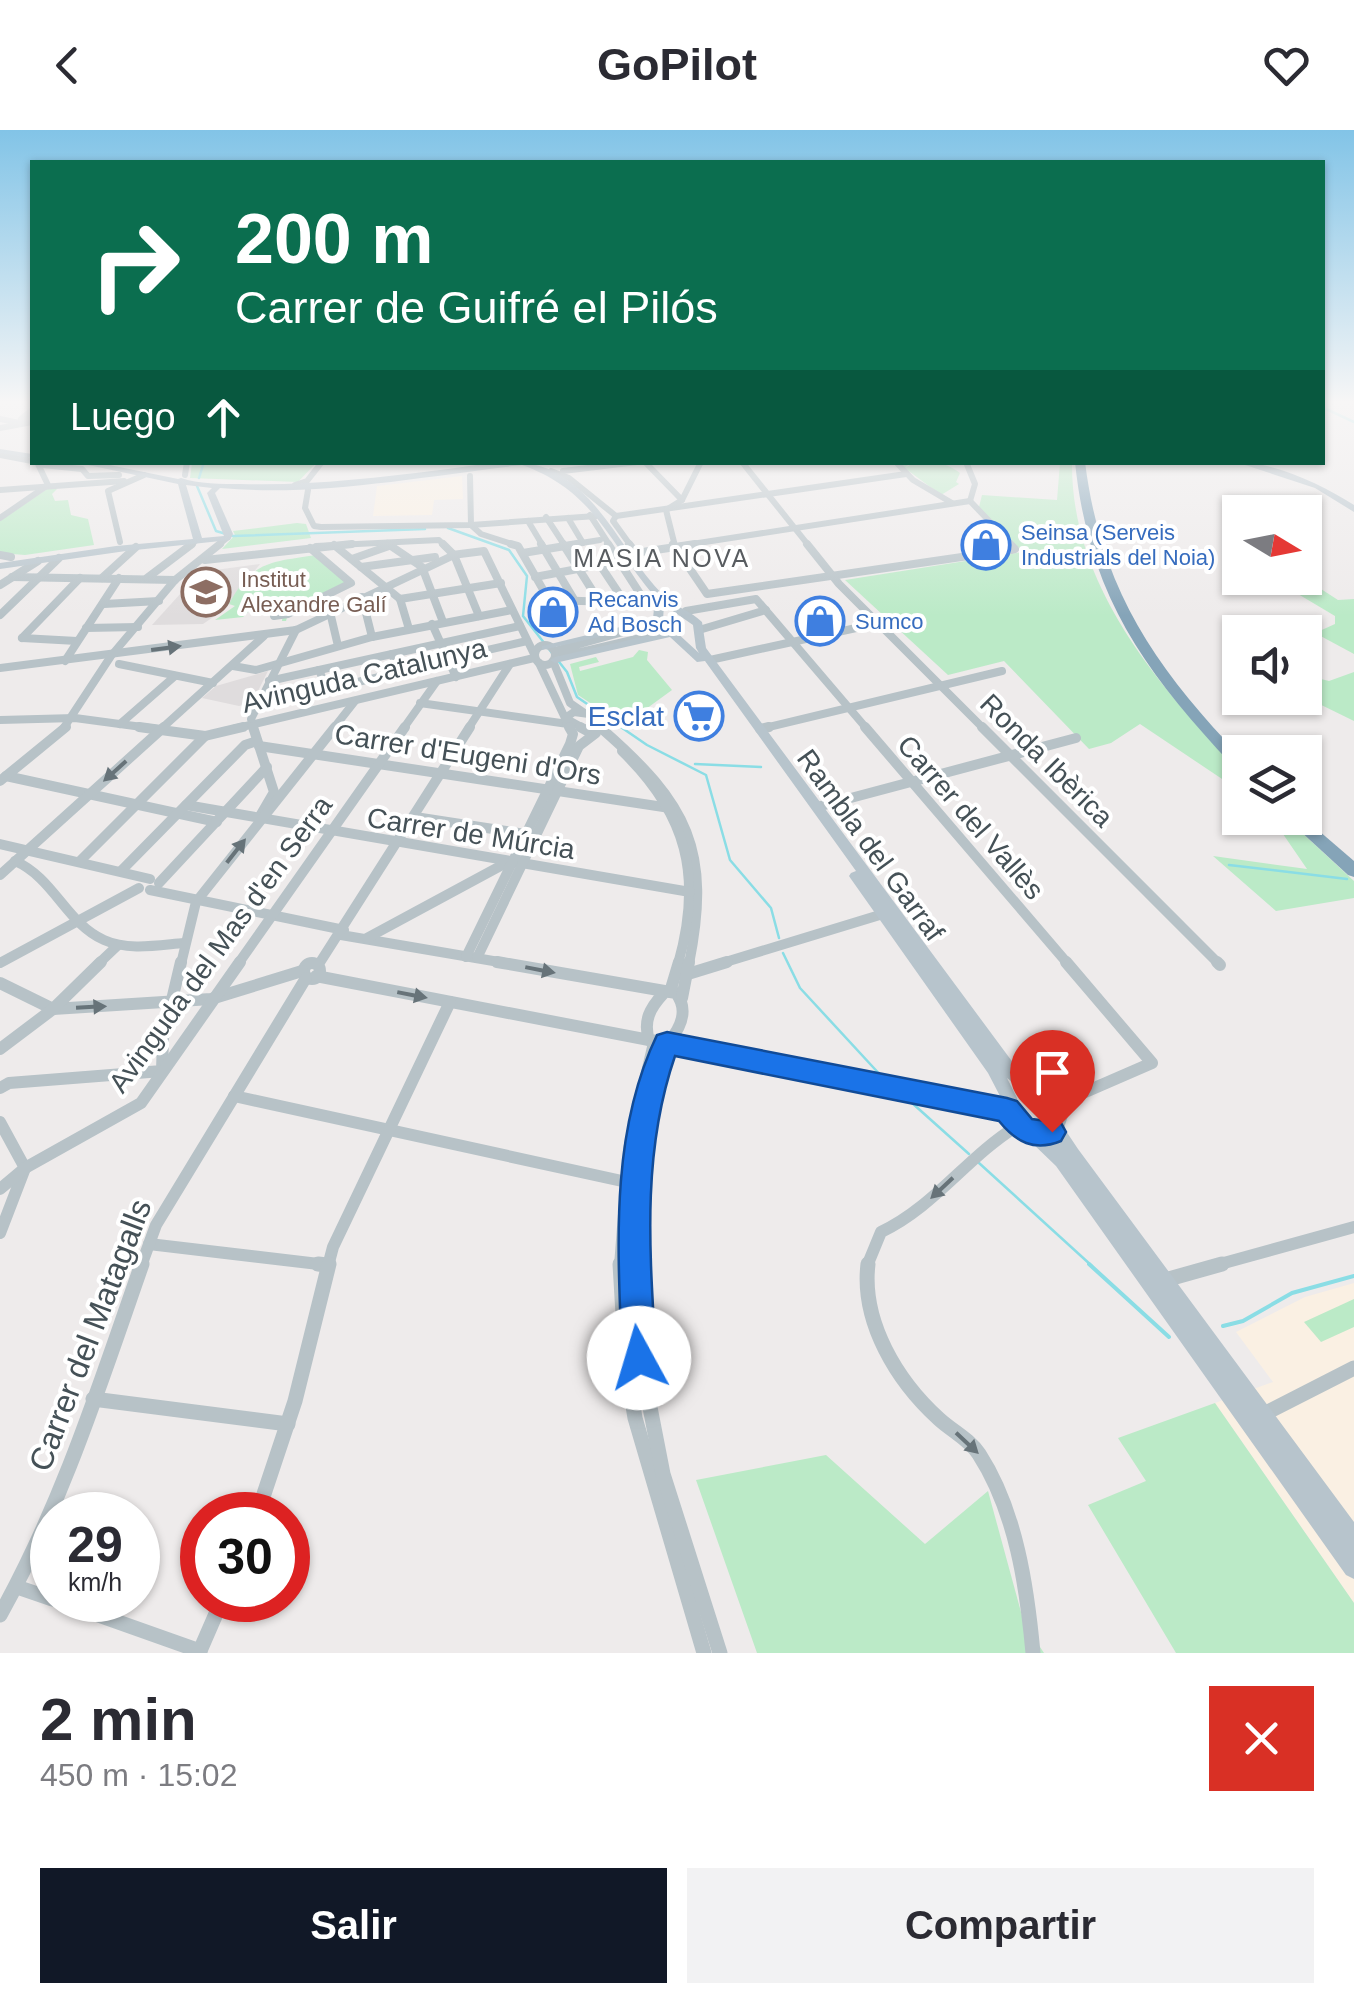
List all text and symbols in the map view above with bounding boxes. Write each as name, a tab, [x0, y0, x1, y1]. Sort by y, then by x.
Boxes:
icon: back	[40, 38, 95, 93]
icon: heart	[1259, 38, 1314, 93]
text: GoPilot	[597, 39, 757, 90]
icon: right	[70, 200, 200, 330]
text: 200 m	[235, 200, 433, 278]
text: Carrer de Guifré el Pilós	[235, 282, 718, 333]
icon: ahead	[196, 390, 251, 445]
text: Luego	[70, 396, 176, 438]
north arrow	[1222, 495, 1322, 595]
map controls	[1222, 495, 1322, 835]
shop icon: Seinsa (Serveis Industrials del Noia)	[960, 519, 1012, 571]
place label: Seinsa (Serveis Industrials del Noia)	[1021, 520, 1215, 570]
district label: MASIA NOVA	[573, 544, 751, 572]
school or university icon: Institut Alexandre Galí	[180, 566, 232, 618]
place label: Institut Alexandre Galí	[241, 567, 387, 617]
shop icon: Recanvis Ad Bosch	[527, 586, 579, 638]
place label: Recanvis Ad Bosch	[588, 587, 682, 637]
shop icon: Sumco	[794, 595, 846, 647]
place label: Sumco	[855, 609, 923, 634]
button: sound	[1222, 615, 1322, 715]
street label: Avinguda Catalunya	[239, 632, 490, 719]
one-way arrow	[151, 640, 183, 656]
street label: Ronda Ibèrica	[974, 688, 1120, 833]
supermarket icon: Esclat	[673, 690, 725, 742]
place label: Esclat	[588, 701, 664, 732]
street label: Carrer d'Eugeni d'Ors	[333, 718, 603, 791]
street label: Carrer del Vallès	[891, 729, 1050, 905]
button: layers	[1222, 735, 1322, 835]
street label: Rambla del Garraf	[791, 744, 950, 947]
one-way arrow	[103, 759, 128, 781]
street label: Avinguda del Mas d'en Serra	[103, 790, 338, 1098]
street label: Carrer de Múrcia	[365, 802, 577, 865]
one-way arrow	[225, 838, 246, 864]
one-way arrow	[525, 963, 556, 979]
one-way arrow	[397, 988, 428, 1003]
one-way arrow	[76, 999, 108, 1015]
pin	[1010, 1030, 1095, 1133]
icon: arrive	[1025, 1045, 1080, 1100]
one-way arrow	[931, 1176, 955, 1199]
street label: Carrer del Matagalls	[22, 1194, 158, 1476]
position arrow	[587, 1306, 691, 1410]
one-way arrow	[954, 1432, 979, 1454]
speed limit sign: 30	[180, 1492, 310, 1622]
text: 29	[67, 1517, 123, 1573]
text: km/h	[68, 1568, 122, 1596]
text: 2 min	[40, 1686, 197, 1753]
button: close	[1209, 1686, 1314, 1791]
text: 450 m · 15:02	[40, 1757, 237, 1793]
button: Salir	[40, 1868, 667, 1983]
button: Compartir	[687, 1868, 1314, 1983]

